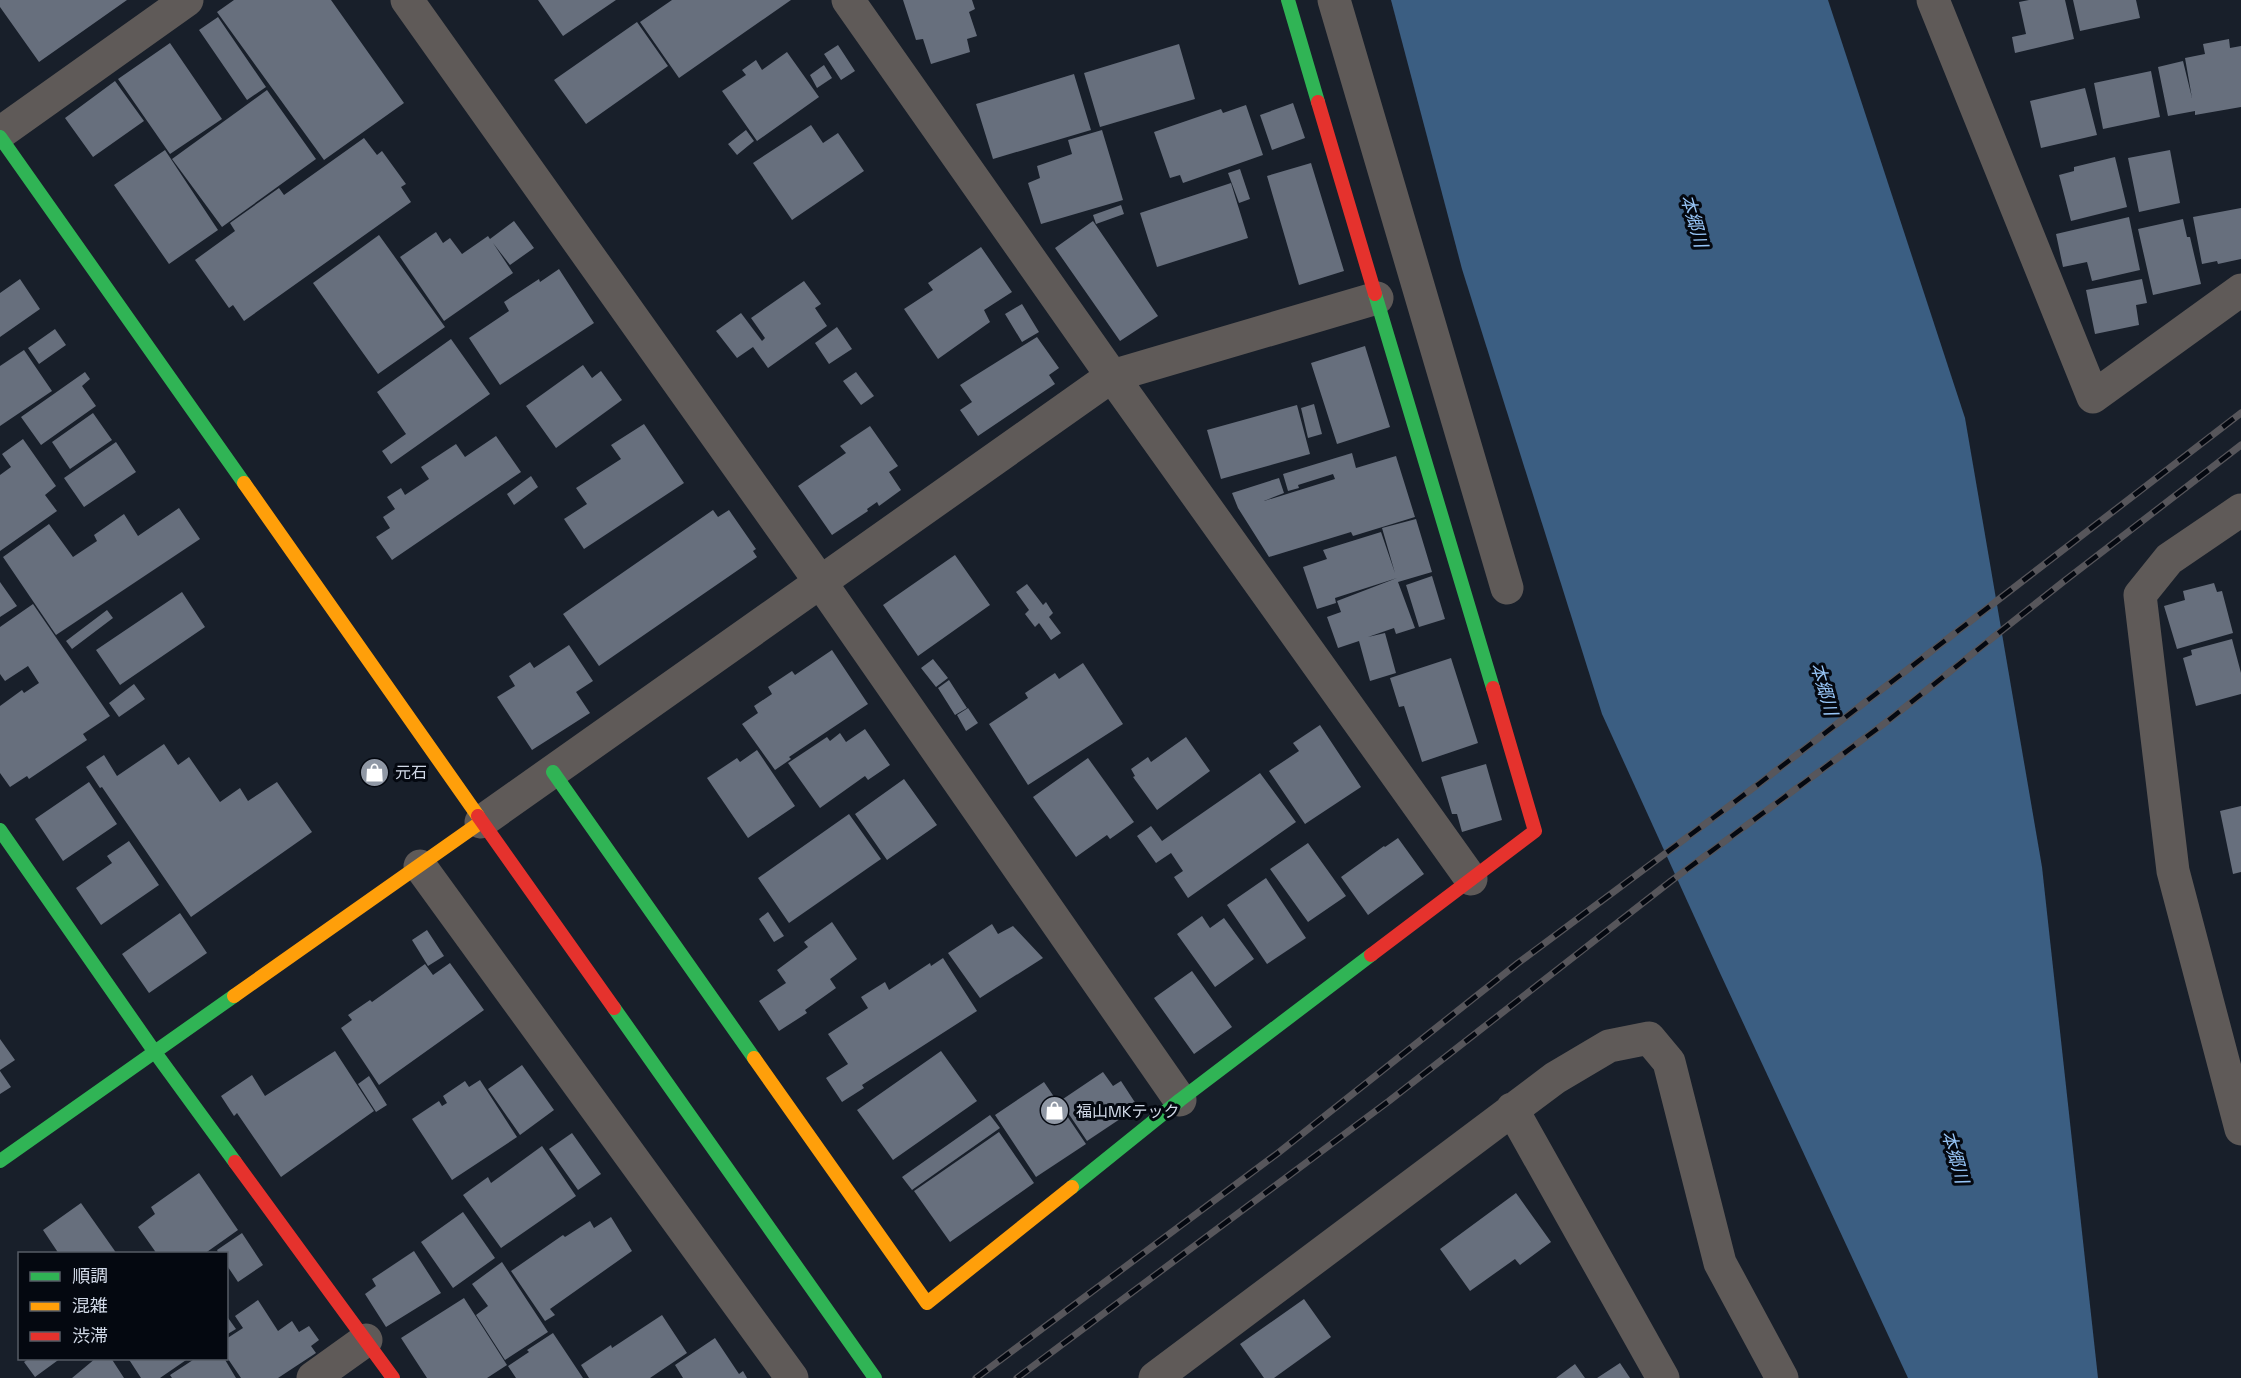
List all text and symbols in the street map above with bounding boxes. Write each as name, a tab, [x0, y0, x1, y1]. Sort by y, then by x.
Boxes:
water label: 本郷川	[1676, 192, 1714, 252]
water label: 本郷川	[1806, 660, 1844, 720]
shop icon: 元石	[358, 756, 390, 788]
place label: 元石	[395, 762, 427, 783]
shop icon: 福山MKテック	[1039, 1095, 1071, 1127]
place label: 福山MKテック	[1076, 1101, 1180, 1122]
water label: 本郷川	[1937, 1128, 1975, 1188]
legend	[18, 1252, 228, 1360]
text: 順調	[72, 1264, 108, 1287]
text: 混雑	[72, 1294, 108, 1317]
text: 渋滞	[72, 1324, 108, 1347]

